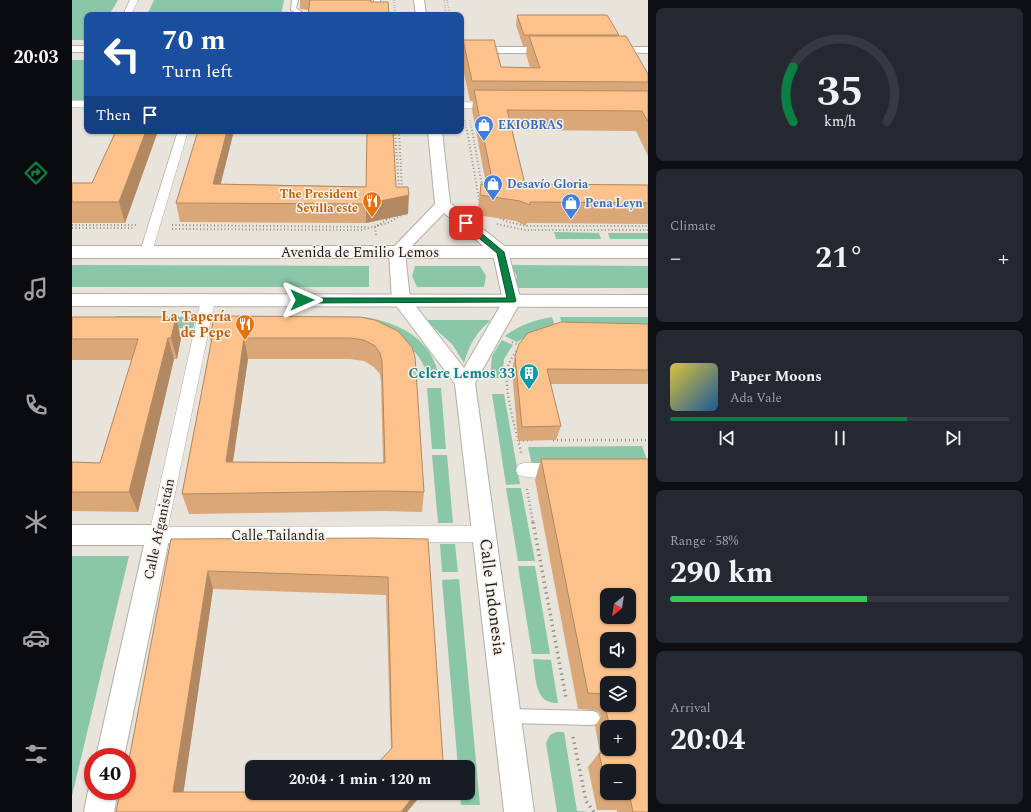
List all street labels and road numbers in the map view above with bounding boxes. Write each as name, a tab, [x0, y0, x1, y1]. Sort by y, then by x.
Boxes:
street label: Avenida de Emilio Lemos	[281, 242, 439, 263]
street label: Calle Afganistán	[138, 476, 180, 582]
street label: Calle Tailandia	[231, 525, 325, 546]
street label: Calle Indonesia	[472, 537, 512, 657]

